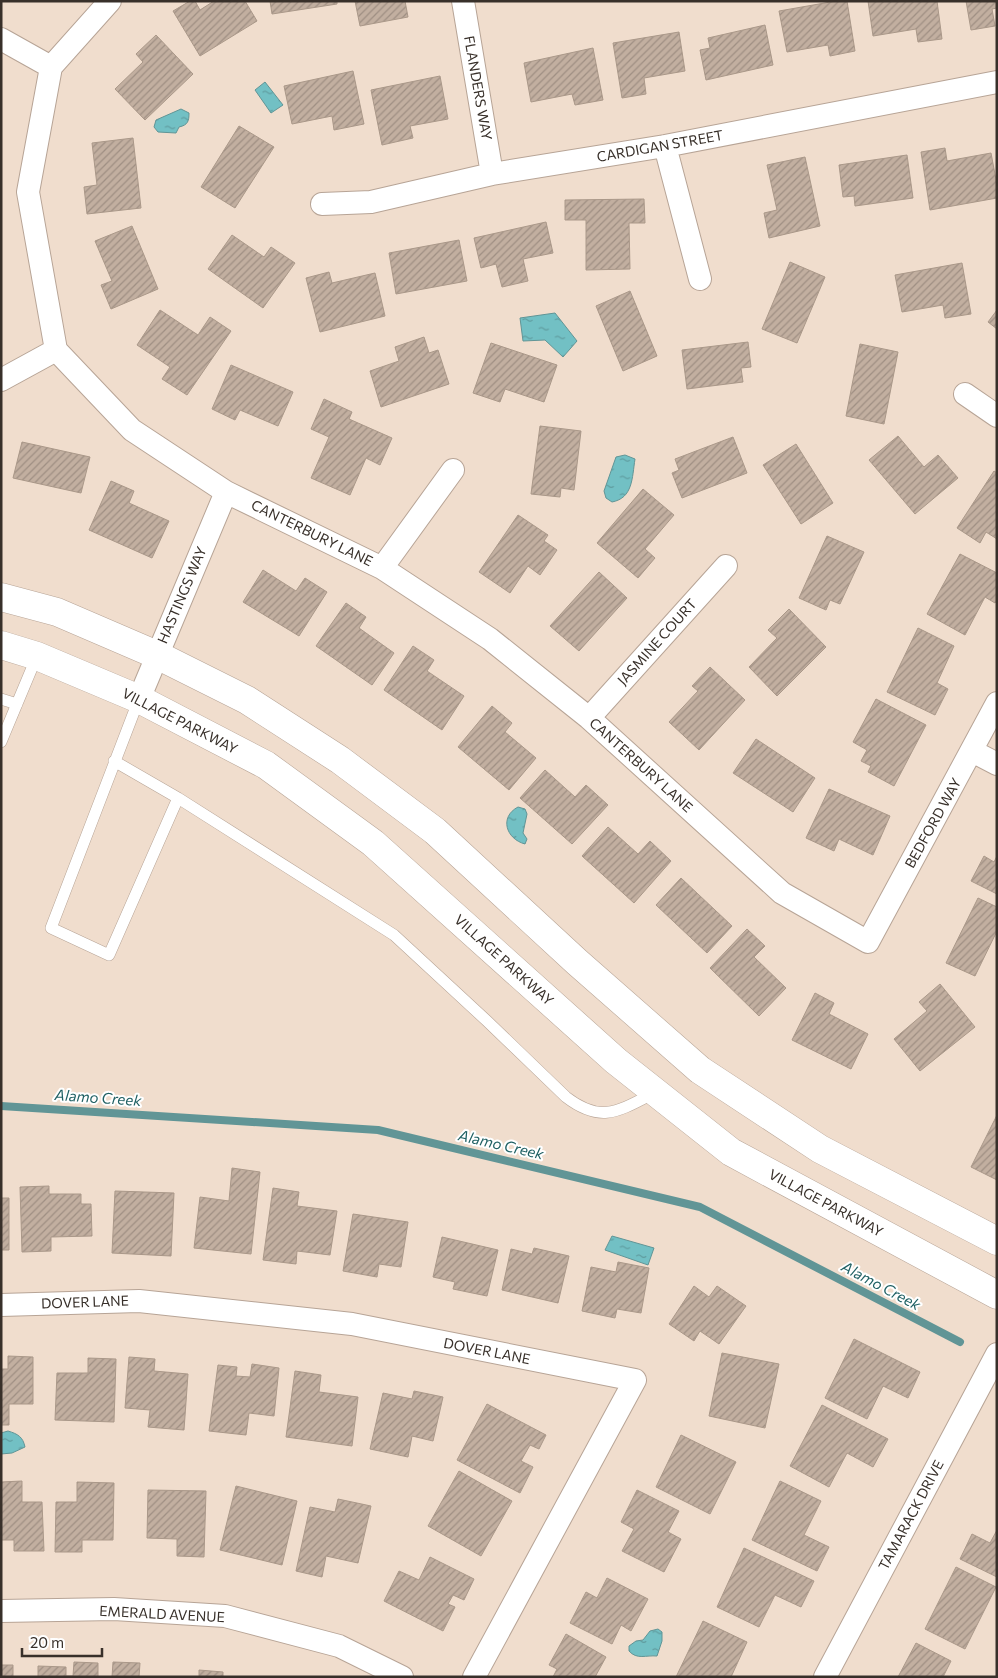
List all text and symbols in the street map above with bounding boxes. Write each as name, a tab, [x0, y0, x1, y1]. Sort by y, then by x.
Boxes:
street label: FLANDERS WAY	[461, 34, 496, 142]
street label: CARDIGAN STREET	[595, 126, 724, 165]
street label: CANTERBURY LANE	[249, 496, 376, 569]
street label: HASTINGS WAY	[153, 544, 210, 646]
street label: JASMINE COURT	[613, 595, 700, 688]
street label: VILLAGE PARKWAY	[120, 684, 241, 757]
street label: CANTERBURY LANE	[586, 714, 696, 815]
street label: BEDFORD WAY	[901, 775, 964, 871]
street label: VILLAGE PARKWAY	[451, 911, 557, 1009]
water label: Alamo Creek	[53, 1085, 143, 1109]
water label: Alamo Creek	[456, 1125, 546, 1163]
street label: VILLAGE PARKWAY	[766, 1165, 886, 1240]
water label: Alamo Creek	[838, 1256, 925, 1314]
street label: DOVER LANE	[41, 1291, 129, 1312]
street label: DOVER LANE	[442, 1334, 532, 1367]
street label: TAMARACK DRIVE	[874, 1457, 947, 1573]
street label: EMERALD AVENUE	[99, 1602, 225, 1625]
scale bar	[22, 1626, 102, 1658]
text: 20 m	[30, 1633, 64, 1651]

